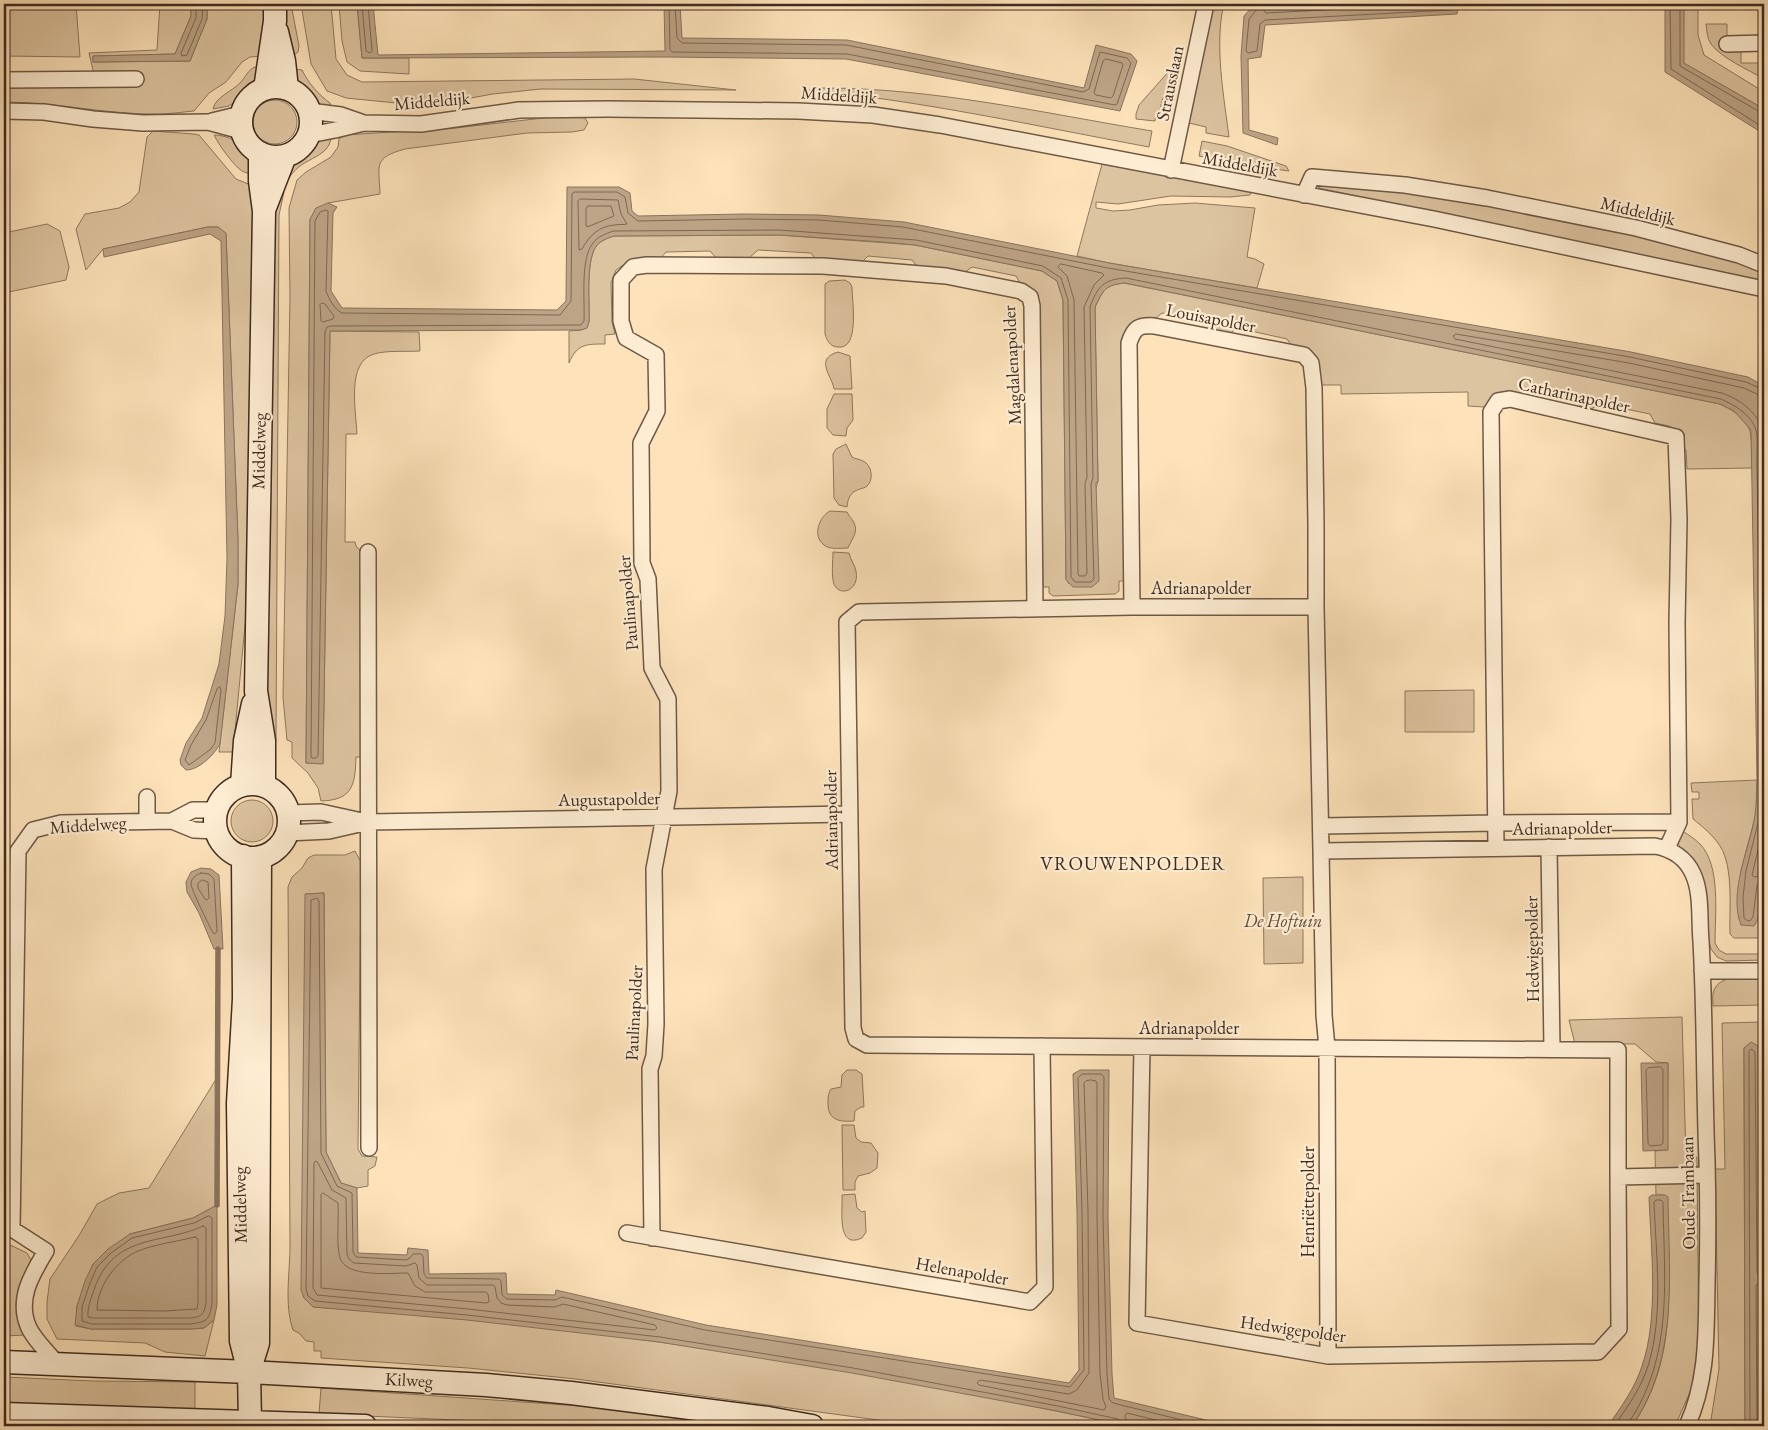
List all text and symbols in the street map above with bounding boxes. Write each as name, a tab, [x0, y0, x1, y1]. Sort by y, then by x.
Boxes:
street label: Strausslaan	[1150, 43, 1189, 123]
street label: Middeldijk	[800, 80, 878, 109]
street label: Middeldijk	[393, 86, 471, 115]
street label: Middeldijk	[1201, 146, 1280, 182]
street label: Middeldijk	[1598, 191, 1678, 230]
street label: Louisapolder	[1164, 298, 1258, 337]
street label: Magdalenapolder	[997, 305, 1026, 425]
street label: Catharinapolder	[1516, 371, 1632, 418]
street label: Middelweg	[246, 412, 271, 490]
street label: Paulinapolder	[612, 554, 643, 652]
street label: Adrianapolder	[1150, 576, 1251, 599]
street label: Adrianapolder	[818, 770, 843, 871]
street label: Augustapolder	[557, 786, 660, 811]
street label: Middelweg	[49, 810, 127, 839]
street label: Adrianapolder	[1511, 815, 1612, 840]
district label: VROUWENPOLDER	[1040, 851, 1226, 876]
street label: Hedwigepolder	[1519, 896, 1544, 1002]
park label: De Hoftuin	[1243, 909, 1322, 933]
street label: Paulinapolder	[620, 965, 647, 1061]
street label: Adrianapolder	[1138, 1016, 1239, 1039]
street label: Oude Trambaan	[1675, 1136, 1700, 1250]
street label: Henriëttepolder	[1296, 1146, 1319, 1258]
street label: Middelweg	[227, 1166, 252, 1244]
street label: Helenapolder	[914, 1251, 1010, 1290]
street label: Hedwigepolder	[1239, 1310, 1347, 1347]
street label: Kilweg	[385, 1367, 434, 1392]

